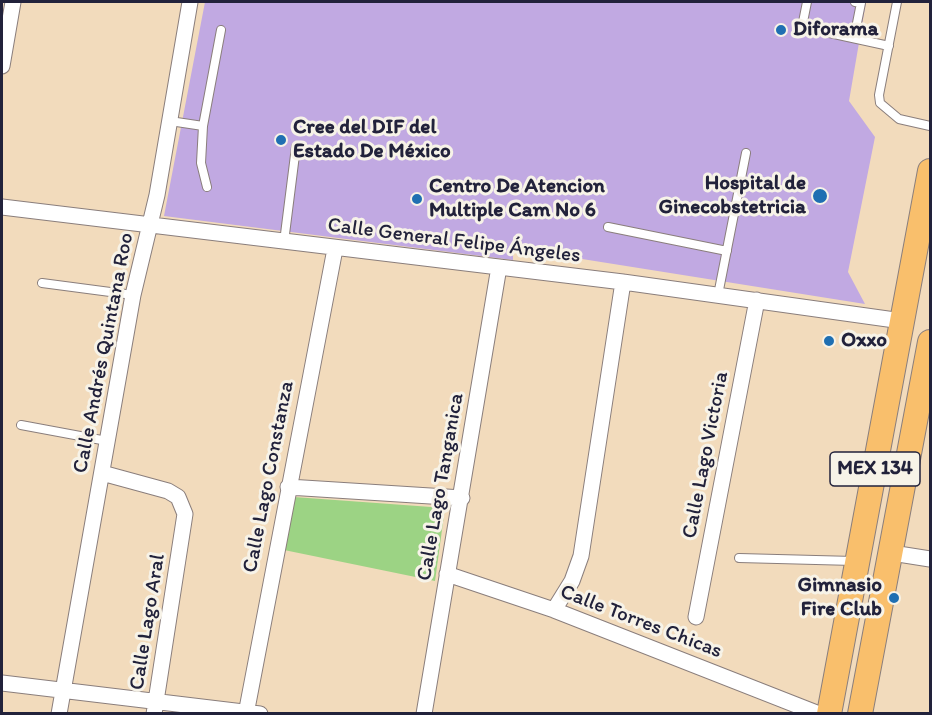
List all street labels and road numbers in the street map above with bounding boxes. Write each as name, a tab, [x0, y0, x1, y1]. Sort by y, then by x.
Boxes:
street label: Calle General Felipe Ángeles	[326, 213, 582, 269]
street label: Calle Andrés Quintana Roo	[68, 231, 140, 475]
street label: Calle Lago Victoria	[677, 369, 735, 541]
street label: Calle Lago Constanza	[238, 379, 300, 575]
street label: Calle Lago Tanganica	[412, 391, 470, 583]
road number: MEX 134	[830, 452, 920, 486]
street label: Calle Lago Aral	[125, 552, 171, 692]
street label: Calle Torres Chicas	[556, 580, 726, 664]

